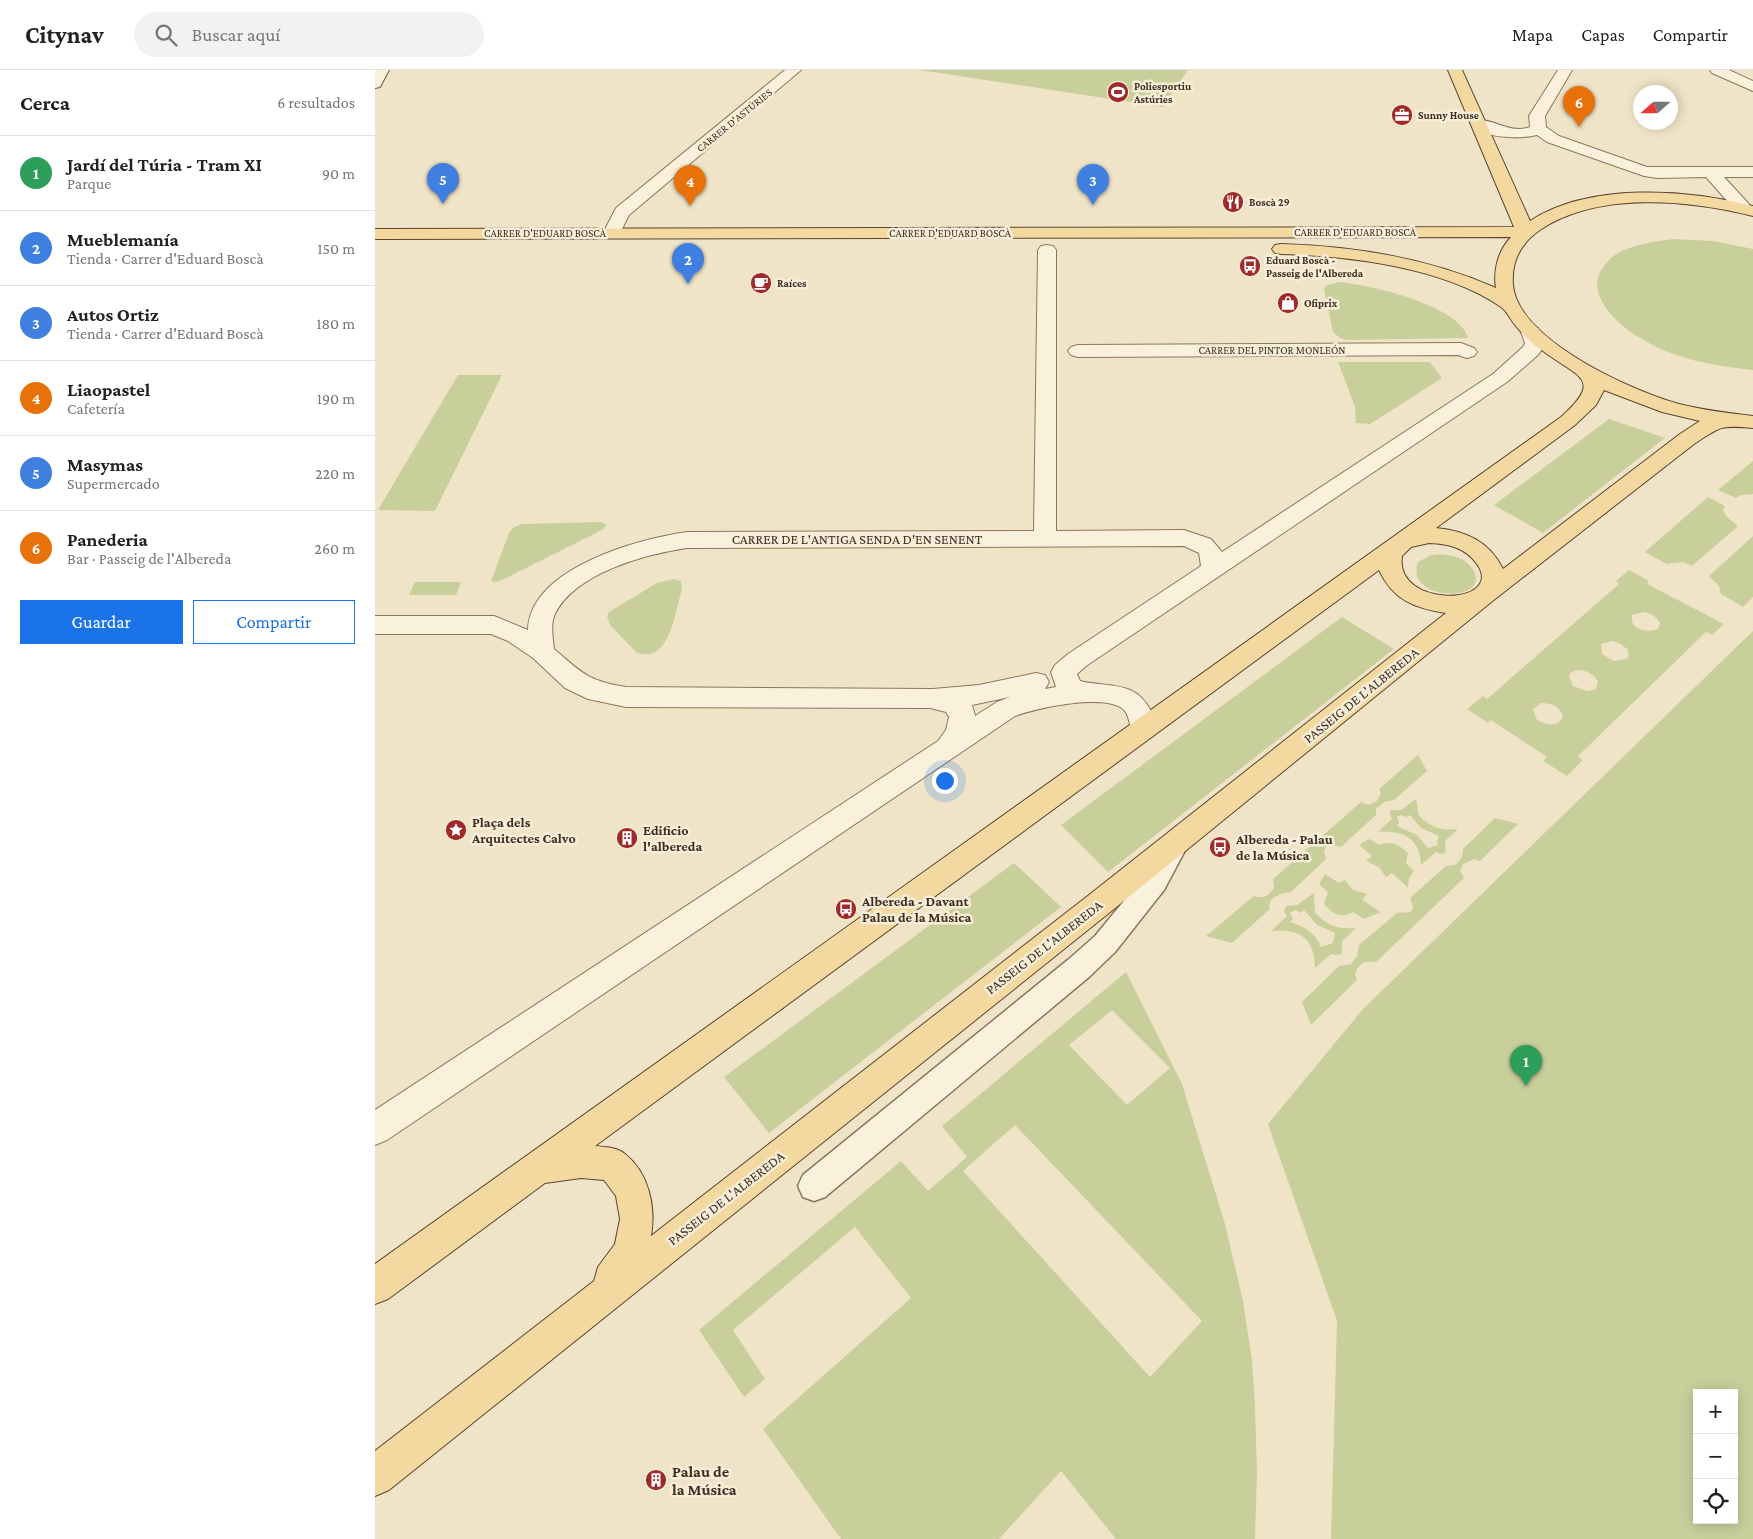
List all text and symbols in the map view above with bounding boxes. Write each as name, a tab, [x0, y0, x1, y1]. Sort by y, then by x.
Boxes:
search box	[134, 12, 484, 57]
text: Citynav	[25, 21, 104, 48]
icon: search	[152, 21, 180, 49]
text: Buscar aquí	[192, 24, 280, 45]
text: Mapa	[1512, 25, 1553, 45]
text: Capas	[1581, 25, 1625, 45]
text: Compartir	[1653, 25, 1728, 45]
sports icon: Poliesportiu Astúries	[1106, 80, 1130, 104]
place label: Poliesportiu Astúries	[1133, 80, 1192, 105]
north arrow	[1633, 85, 1678, 130]
street label: CARRER D'ASTÚRIES	[694, 86, 774, 154]
pin: 6	[1563, 86, 1595, 127]
text: Cerca	[20, 91, 70, 115]
text: 6 resultados	[277, 94, 355, 111]
office icon: Sunny House	[1390, 103, 1414, 127]
place label: Sunny House	[1418, 109, 1479, 121]
text: Jardí del Túria - Tram XI	[67, 154, 262, 175]
pin: 5	[427, 163, 459, 204]
pin: 3	[1077, 164, 1109, 205]
text: 1	[33, 165, 39, 182]
text: 90 m	[322, 165, 355, 182]
pin: 4	[674, 165, 706, 206]
text: Parque	[67, 175, 111, 192]
restaurant icon: Boscà 29	[1221, 190, 1245, 214]
place label: Boscà 29	[1249, 196, 1290, 208]
street label: CARRER D'EDUARD BOSCÀ	[1294, 226, 1417, 238]
street label: CARRER D'EDUARD BOSCÀ	[484, 227, 607, 239]
street label: CARRER D'EDUARD BOSCÀ	[889, 227, 1012, 239]
text: Mueblemanía	[67, 229, 179, 250]
text: 2	[32, 240, 40, 257]
text: 150 m	[317, 240, 355, 257]
pin: 2	[672, 243, 704, 284]
text: Tienda · Carrer d'Eduard Boscà	[67, 250, 264, 267]
bus stop icon: Eduard Boscà - Passeig de l'Albereda	[1238, 254, 1262, 278]
place label: Eduard Boscà - Passeig de l'Albereda	[1266, 254, 1364, 279]
cafe icon: Raíces	[749, 271, 773, 295]
place label: Raíces	[777, 277, 807, 289]
shop icon: Ofiprix	[1276, 291, 1300, 315]
place label: Ofiprix	[1304, 297, 1338, 309]
text: Autos Ortiz	[67, 304, 159, 325]
text: 3	[32, 315, 40, 332]
text: 180 m	[316, 315, 355, 332]
text: Tienda · Carrer d'Eduard Boscà	[67, 325, 264, 342]
street label: CARRER DEL PINTOR MONLEÓN	[1198, 344, 1346, 356]
text: Liaopastel	[67, 379, 150, 400]
text: 4	[32, 390, 40, 407]
text: 190 m	[317, 390, 355, 407]
text: Cafetería	[67, 400, 125, 417]
text: Masymas	[67, 454, 143, 475]
text: 5	[32, 465, 40, 482]
text: 220 m	[315, 465, 355, 482]
text: Supermercado	[67, 475, 160, 492]
text: Panederia	[67, 529, 148, 550]
street label: CARRER DE L'ANTIGA SENDA D'EN SENENT	[732, 531, 983, 547]
text: 6	[32, 540, 40, 557]
text: 260 m	[314, 540, 355, 557]
text: Bar · Passeig de l'Albereda	[67, 550, 231, 567]
button: Guardar	[20, 600, 183, 644]
button: Compartir	[193, 600, 355, 644]
street label: PASSEIG DE L'ALBEREDA	[1300, 644, 1422, 746]
your location	[932, 768, 958, 794]
place label: Plaça dels Arquitectes Calvo	[471, 814, 576, 846]
place icon: Plaça dels Arquitectes Calvo	[444, 818, 468, 842]
place label: Edificio l'albereda	[643, 822, 702, 854]
building icon: Edificio l'albereda	[615, 826, 639, 850]
place label: Albereda - Palau de la Música	[1235, 831, 1333, 863]
bus stop icon: Albereda - Palau de la Música	[1208, 835, 1232, 859]
place label: Albereda - Davant Palau de la Música	[861, 893, 972, 925]
bus stop icon: Albereda - Davant Palau de la Música	[834, 897, 858, 921]
street label: PASSEIG DE L'ALBEREDA	[983, 897, 1105, 997]
pin: 1	[1510, 1045, 1542, 1086]
street label: PASSEIG DE L'ALBEREDA	[665, 1148, 787, 1248]
map controls	[1693, 1389, 1738, 1524]
button: +	[1693, 1389, 1738, 1434]
button: −	[1693, 1434, 1738, 1479]
place label: Palau de la Música	[672, 1463, 737, 1498]
building icon: Palau de la Música	[644, 1468, 668, 1492]
button: locate	[1693, 1479, 1738, 1524]

